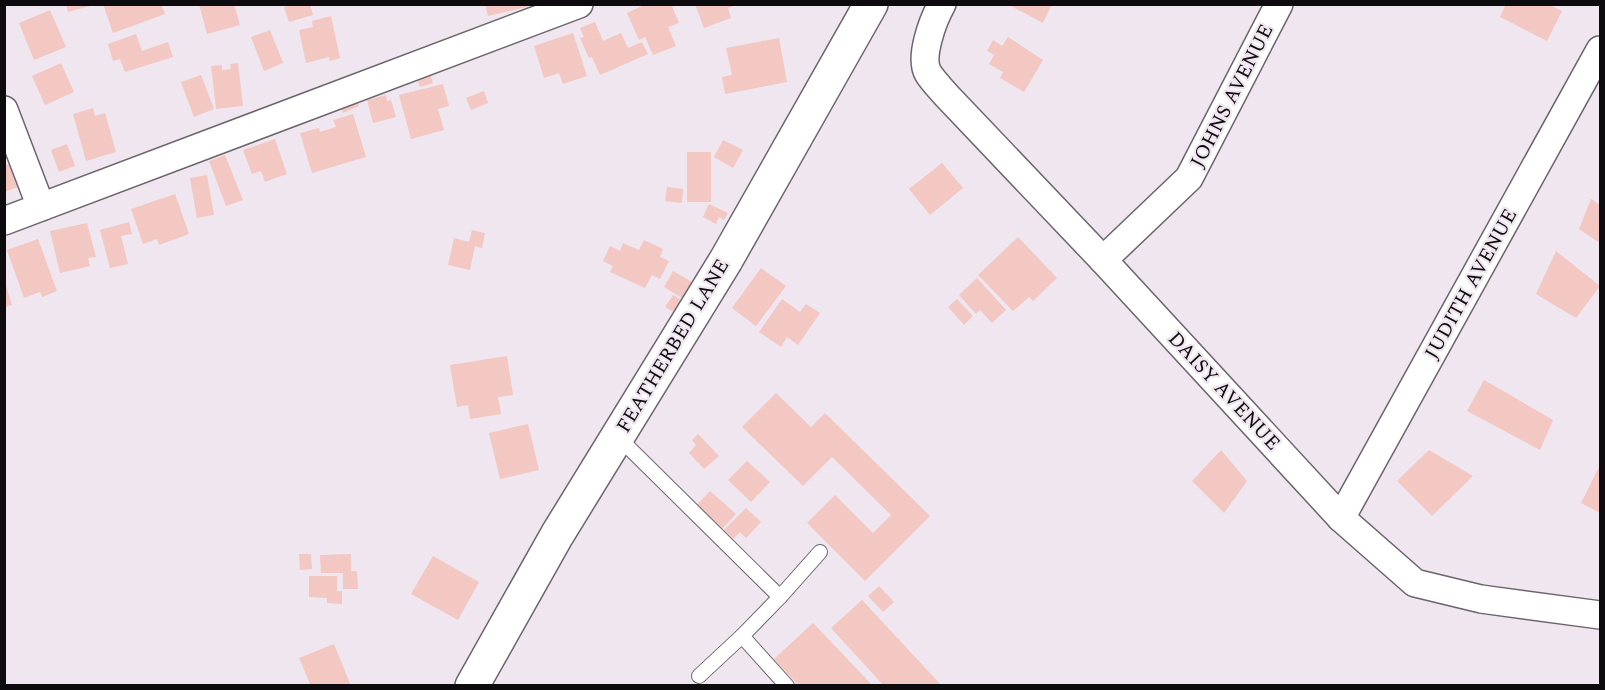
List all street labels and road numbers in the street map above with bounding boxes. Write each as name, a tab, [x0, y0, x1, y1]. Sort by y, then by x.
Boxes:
street label: JOHNS AVENUE	[1183, 19, 1281, 173]
street label: JUDITH AVENUE	[1417, 203, 1525, 365]
street label: FEATHERBED LANE	[609, 253, 737, 439]
street label: DAISY AVENUE	[1161, 325, 1287, 457]

